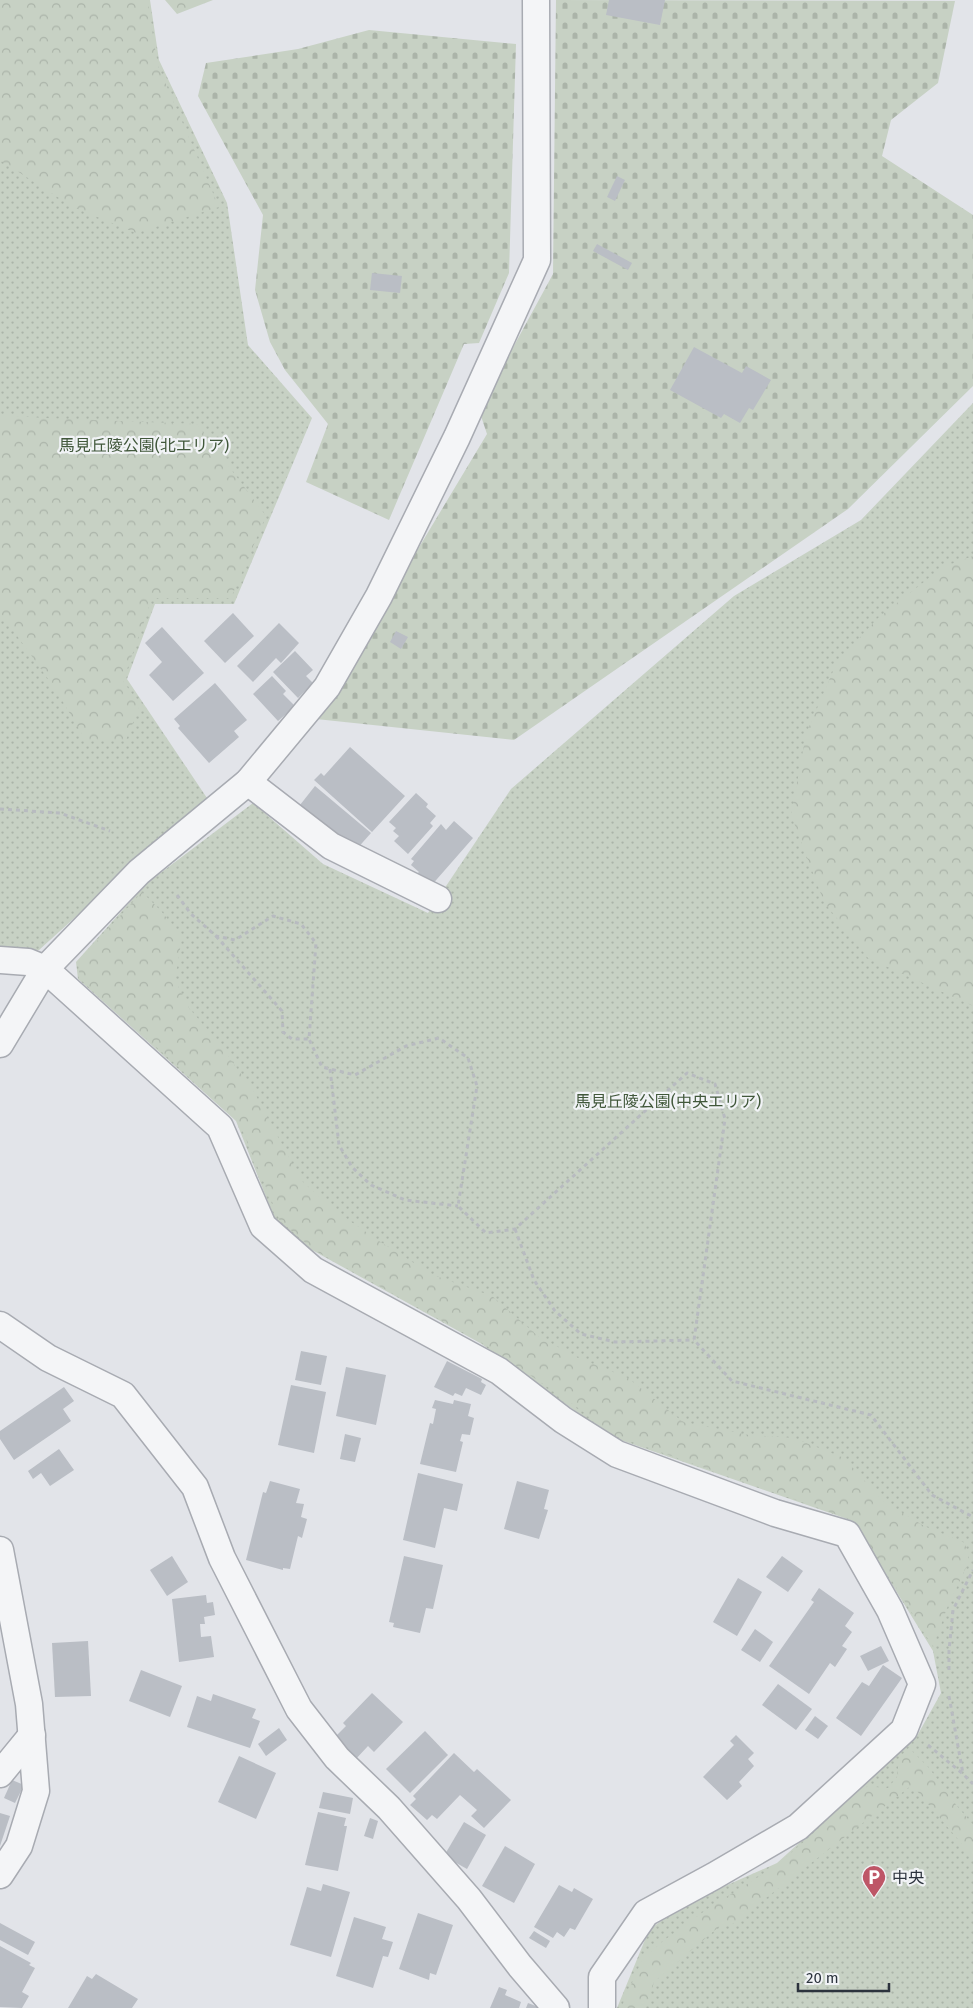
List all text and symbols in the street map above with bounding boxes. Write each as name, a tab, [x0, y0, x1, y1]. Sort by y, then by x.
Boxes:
park label: 馬見丘陵公園(北エリア)	[59, 436, 229, 455]
park label: 馬見丘陵公園(中央エリア)	[575, 1092, 761, 1111]
parking icon: 中央	[861, 1864, 887, 1898]
place label: 中央	[892, 1868, 924, 1887]
scale bar	[798, 1960, 889, 1992]
text: 20 m	[806, 1969, 839, 1987]

